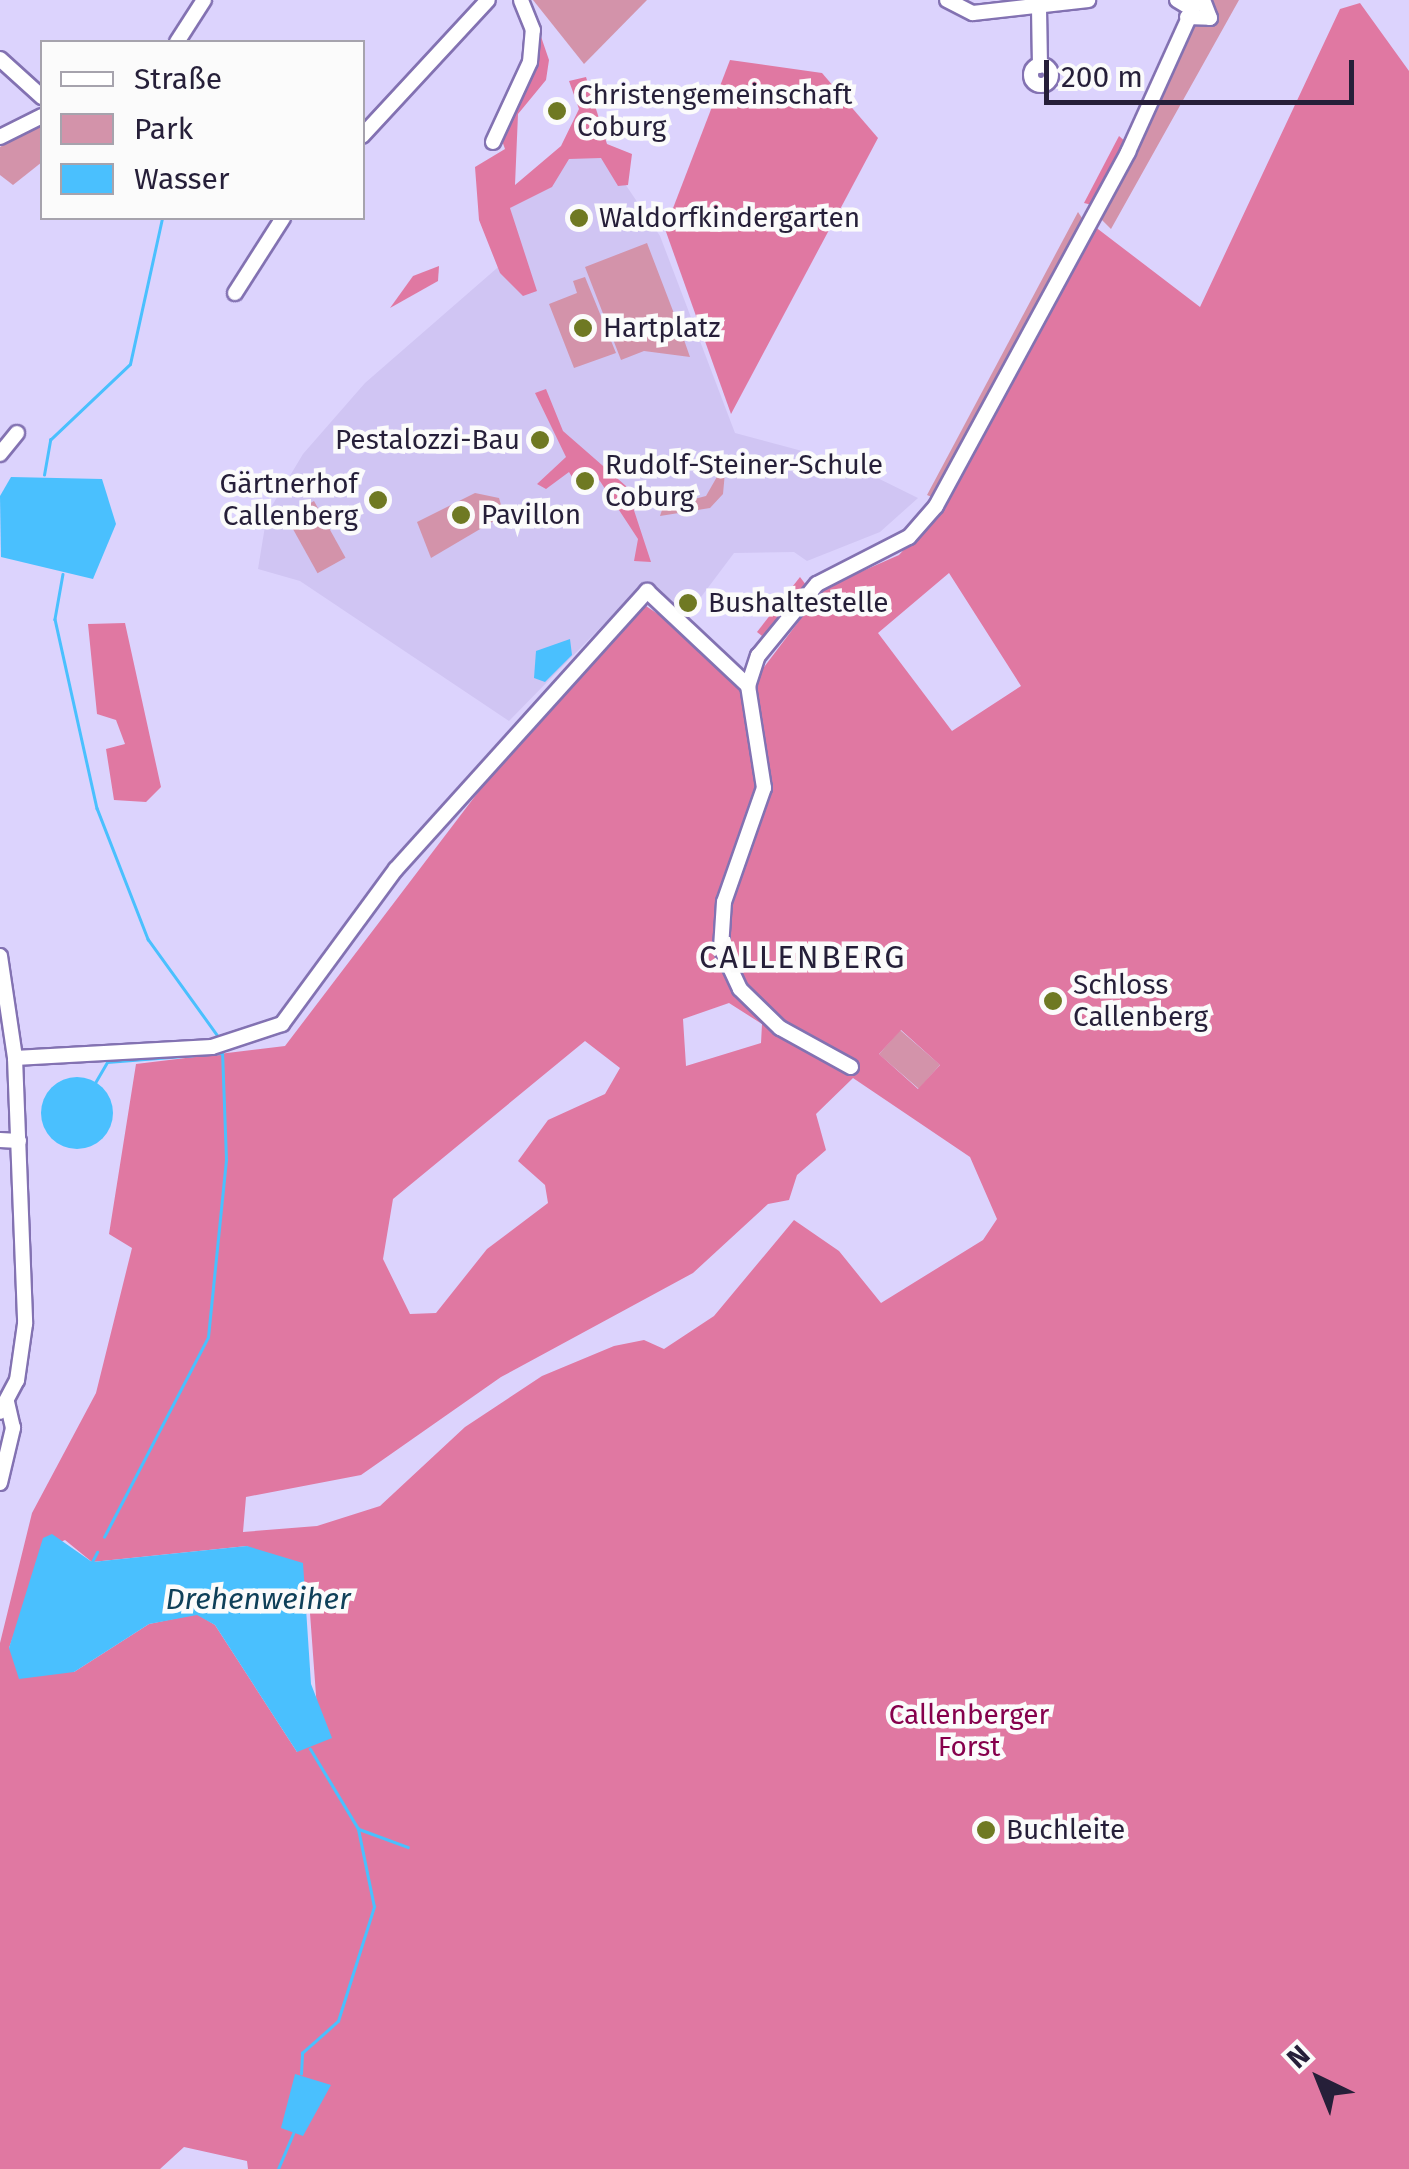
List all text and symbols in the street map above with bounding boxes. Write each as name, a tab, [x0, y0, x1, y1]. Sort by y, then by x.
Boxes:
legend	[40, 40, 365, 220]
scale bar	[1049, 40, 1359, 102]
text: 200 m	[1061, 59, 1143, 95]
text: Straße	[134, 61, 222, 97]
place label: Christengemeinschaft Coburg	[577, 78, 852, 144]
marker: Christengemeinschaft Coburg	[546, 100, 568, 122]
text: Park	[134, 111, 193, 147]
text: Wasser	[134, 161, 230, 197]
place label: Waldorfkindergarten	[599, 201, 860, 235]
marker: Waldorfkindergarten	[568, 207, 590, 229]
place label: Hartplatz	[603, 311, 720, 345]
marker: Hartplatz	[572, 317, 594, 339]
place label: Pestalozzi-Bau	[335, 423, 520, 457]
marker: Pestalozzi-Bau	[529, 429, 551, 451]
place label: Rudolf-Steiner-Schule Coburg	[605, 448, 883, 514]
place label: Gärtnerhof Callenberg	[220, 467, 358, 533]
marker: Rudolf-Steiner-Schule Coburg	[574, 470, 596, 492]
marker: Gärtnerhof Callenberg	[367, 489, 389, 511]
place label: Pavillon	[481, 498, 581, 532]
marker: Pavillon	[450, 504, 472, 526]
place label: Bushaltestelle	[708, 586, 888, 620]
marker: Bushaltestelle	[677, 592, 699, 614]
district label: CALLENBERG	[699, 938, 907, 976]
place label: Schloss Callenberg	[1073, 968, 1208, 1034]
marker: Schloss Callenberg	[1042, 990, 1064, 1012]
water label: Drehenweiher	[165, 1581, 351, 1617]
park label: Callenberger Forst	[889, 1698, 1049, 1764]
place label: Buchleite	[1006, 1813, 1125, 1847]
marker: Buchleite	[975, 1819, 997, 1841]
north arrow	[1269, 2029, 1369, 2129]
text: N	[1280, 2038, 1316, 2075]

